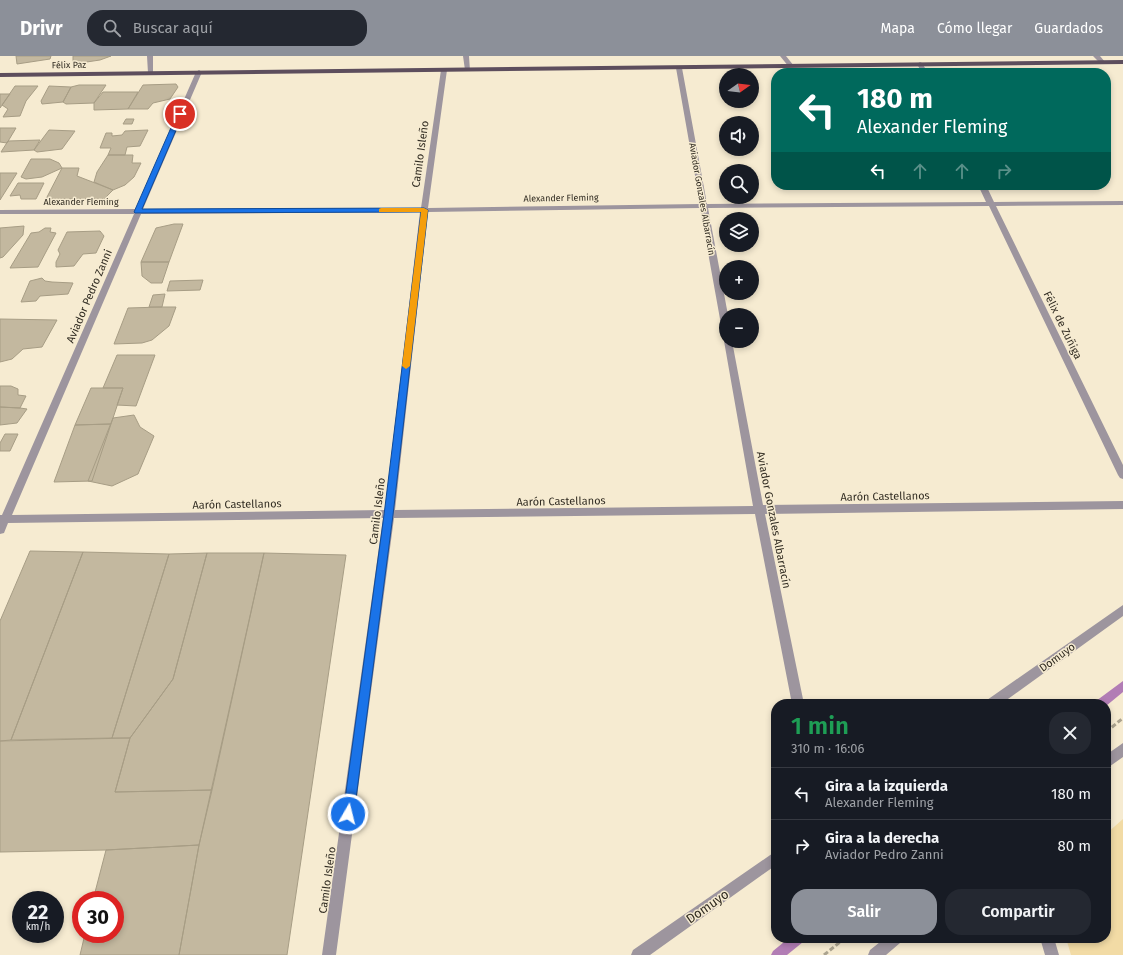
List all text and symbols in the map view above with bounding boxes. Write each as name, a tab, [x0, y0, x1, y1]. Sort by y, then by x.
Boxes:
search box	[87, 10, 367, 46]
text: Drivr	[20, 17, 63, 40]
icon: search	[101, 17, 123, 39]
text: Buscar aquí	[133, 19, 213, 37]
text: Mapa	[881, 20, 915, 37]
text: Cómo llegar	[937, 20, 1012, 37]
text: Guardados	[1034, 20, 1103, 37]
street label: Félix Paz	[52, 60, 86, 70]
north arrow	[719, 68, 759, 108]
map controls	[719, 68, 759, 348]
text: 180 m	[857, 82, 933, 115]
icon: left	[791, 84, 843, 136]
pin	[163, 97, 197, 131]
icon: arrive	[169, 103, 191, 125]
button: sound	[719, 116, 759, 156]
text: Alexander Fleming	[857, 116, 1007, 138]
street label: Camilo Isleño	[409, 120, 432, 188]
street label: Aviador Gonzales Albarracín	[687, 142, 717, 256]
icon: left	[867, 160, 889, 182]
icon: ahead	[909, 160, 931, 182]
icon: ahead	[951, 160, 973, 182]
icon: right	[993, 160, 1015, 182]
button: search	[719, 164, 759, 204]
street label: Alexander Fleming	[523, 192, 599, 204]
street label: Alexander Fleming	[43, 197, 119, 207]
button: layers	[719, 212, 759, 252]
street label: Aviador Pedro Zanni	[64, 247, 115, 345]
button: +	[719, 260, 759, 300]
street label: Félix de Zuñiga	[1040, 289, 1085, 361]
button: −	[719, 308, 759, 348]
street label: Aviador Gonzales Albarracín	[754, 450, 793, 590]
street label: Camilo Isleño	[367, 477, 388, 545]
street label: Aarón Castellanos	[840, 489, 930, 504]
street label: Aarón Castellanos	[516, 494, 606, 509]
street label: Aarón Castellanos	[192, 497, 282, 512]
street label: Domuyo	[1037, 640, 1078, 675]
text: 1 min	[791, 712, 849, 740]
button: close	[1049, 712, 1091, 754]
text: 310 m · 16:06	[791, 741, 865, 756]
text: Gira a la izquierda	[825, 777, 948, 795]
icon: left	[791, 783, 813, 805]
text: 180 m	[1051, 785, 1091, 803]
position arrow	[327, 793, 369, 835]
text: Alexander Fleming	[825, 795, 934, 810]
text: Gira a la derecha	[825, 829, 939, 847]
icon: right	[791, 835, 813, 857]
text: 80 m	[1058, 837, 1091, 855]
street label: Camilo Isleño	[316, 846, 339, 914]
text: Aviador Pedro Zanni	[825, 847, 944, 862]
street label: Domuyo	[683, 886, 731, 926]
button: Salir	[791, 889, 937, 935]
button: Compartir	[945, 889, 1091, 935]
speed limit sign: 30	[72, 891, 124, 943]
text: 22	[28, 900, 48, 924]
text: km/h	[26, 921, 50, 933]

